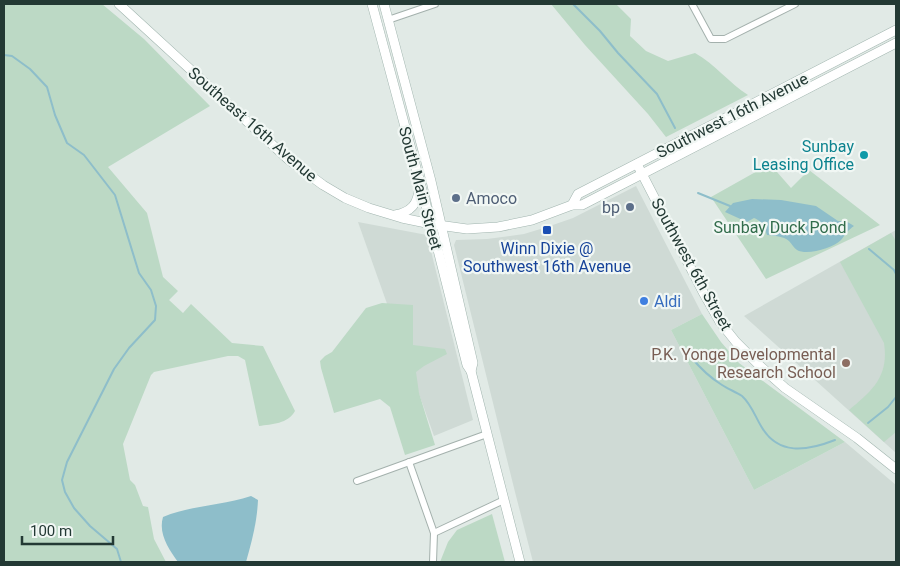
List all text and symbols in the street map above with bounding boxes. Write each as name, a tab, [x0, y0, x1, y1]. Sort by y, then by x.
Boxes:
street label: Southeast 16th Avenue	[184, 63, 321, 185]
street label: Southwest 16th Avenue	[653, 69, 811, 162]
street label: South Main Street	[395, 124, 446, 252]
place label: Sunbay Leasing Office	[753, 137, 854, 174]
marker: Sunbay Leasing Office	[858, 149, 870, 161]
place label: Amoco	[466, 189, 517, 208]
marker: Amoco	[450, 192, 462, 204]
street label: Southwest 6th Street	[647, 195, 736, 334]
place label: bp	[602, 198, 620, 217]
marker: bp	[624, 201, 636, 213]
park label: Sunbay Duck Pond	[713, 218, 847, 237]
marker: Winn Dixie @ Southwest 16th Avenue	[541, 224, 553, 236]
place label: Winn Dixie @ Southwest 16th Avenue	[463, 239, 631, 276]
place label: Aldi	[654, 292, 681, 311]
marker: Aldi	[638, 295, 650, 307]
place label: P.K. Yonge Developmental Research School	[651, 345, 836, 382]
marker: P.K. Yonge Developmental Research School	[840, 357, 852, 369]
scale bar	[22, 514, 114, 546]
text: 100 m	[30, 522, 72, 540]

